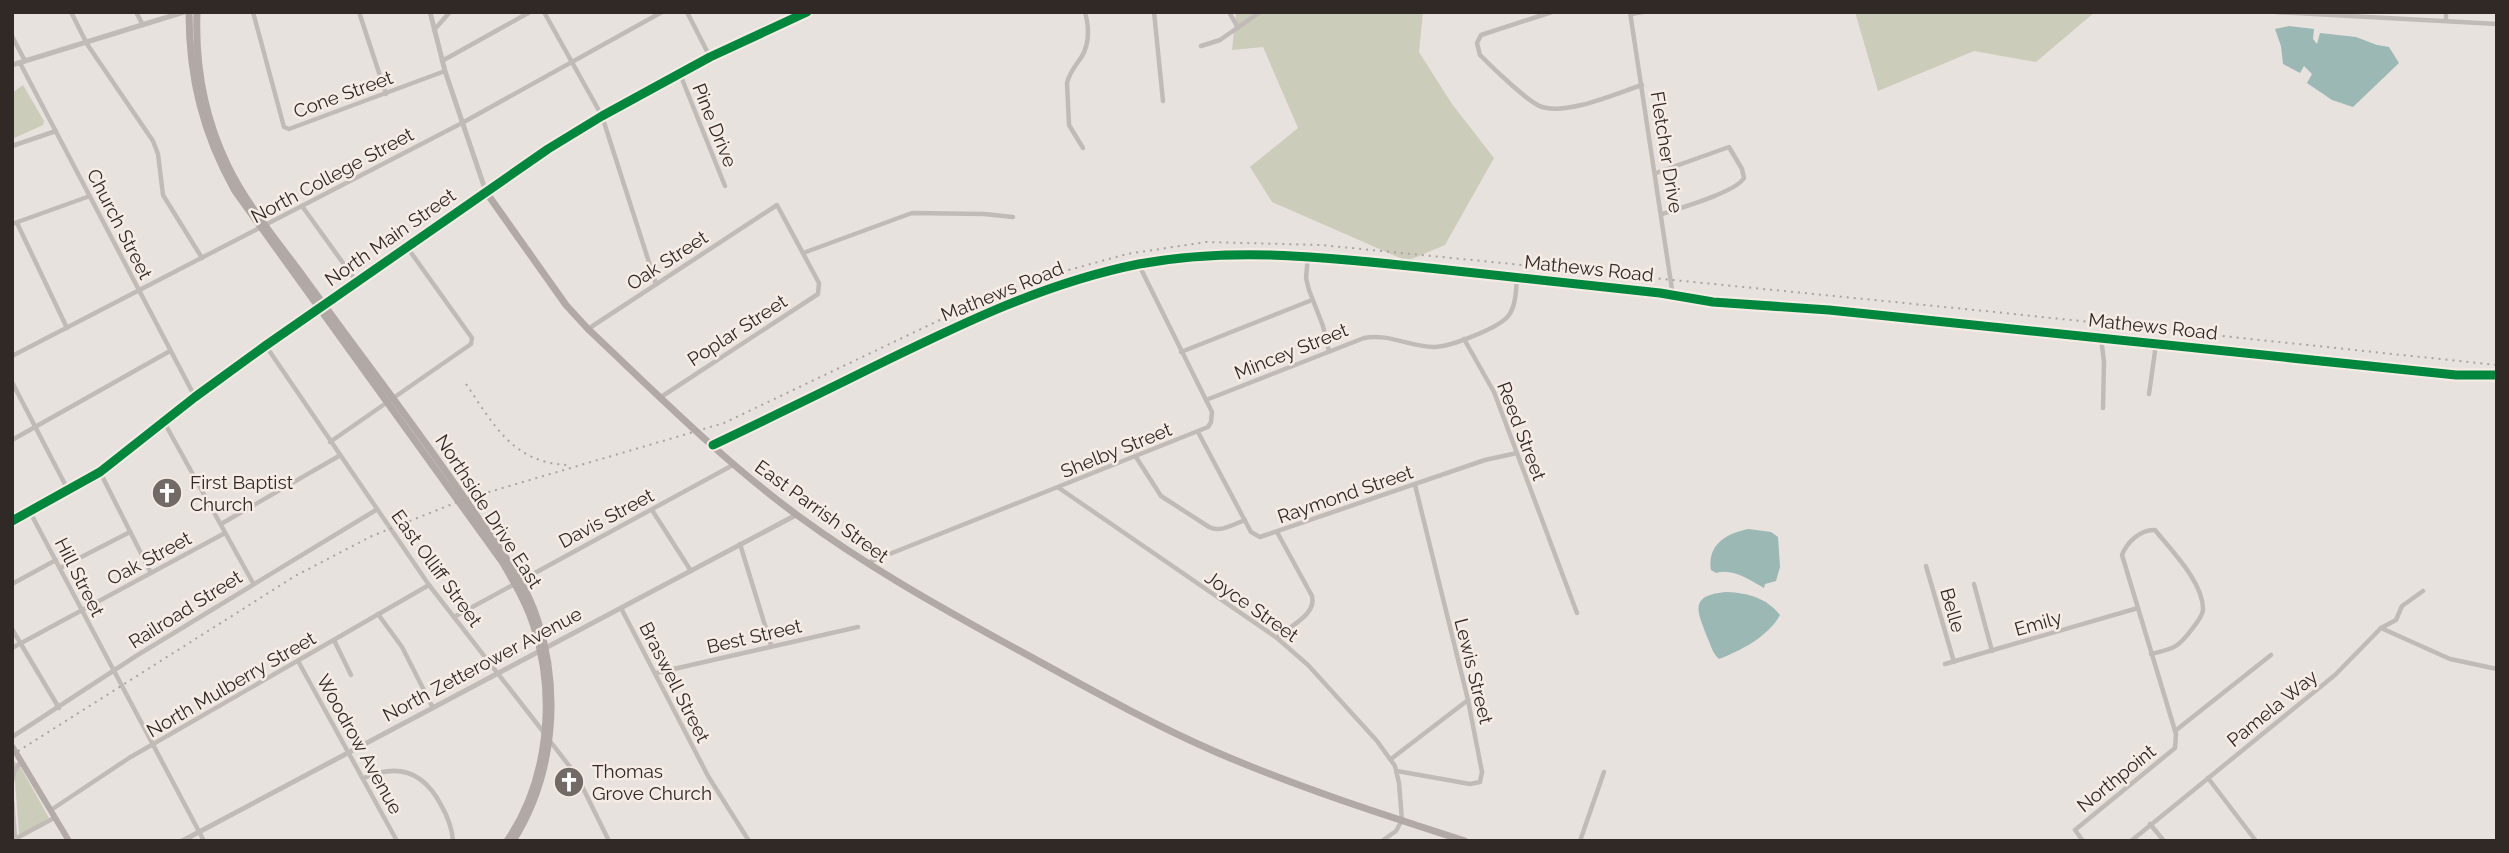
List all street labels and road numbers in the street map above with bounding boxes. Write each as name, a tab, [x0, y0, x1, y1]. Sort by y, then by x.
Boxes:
street label: Cone Street	[290, 66, 396, 122]
street label: Pine Drive	[688, 80, 742, 170]
street label: Fletcher Drive	[1647, 90, 1687, 214]
street label: North College Street	[247, 123, 418, 227]
street label: Church Street	[83, 165, 158, 283]
street label: North Main Street	[320, 183, 460, 290]
street label: Oak Street	[622, 225, 712, 294]
street label: Mathews Road	[1523, 250, 1655, 286]
street label: Mathews Road	[938, 256, 1066, 326]
street label: Poplar Street	[683, 289, 791, 370]
street label: Mathews Road	[2087, 308, 2219, 344]
street label: Mincey Street	[1231, 318, 1352, 384]
street label: Reed Street	[1493, 379, 1551, 484]
street label: Shelby Street	[1057, 418, 1175, 482]
street label: Northside Drive East	[431, 430, 547, 592]
street label: East Parrish Street	[751, 455, 894, 567]
street label: Raymond Street	[1274, 460, 1416, 527]
street label: Davis Street	[555, 483, 658, 552]
street label: East Olliff Street	[387, 505, 487, 631]
street label: Oak Street	[103, 526, 195, 589]
street label: Hill Street	[51, 534, 109, 621]
street label: Railroad Street	[124, 565, 246, 653]
street label: Joyce Street	[1201, 566, 1303, 647]
street label: Belle	[1936, 585, 1970, 635]
street label: North Zetterower Avenue	[379, 602, 585, 726]
street label: Emily	[2012, 606, 2064, 640]
street label: Best Street	[704, 614, 804, 658]
street label: Lewis Street	[1450, 616, 1498, 727]
street label: Braswell Street	[635, 618, 715, 746]
street label: North Mulberry Street	[143, 626, 320, 741]
street label: Pamela Way	[2222, 665, 2322, 751]
street label: Woodrow Avenue	[313, 670, 407, 818]
street label: Northpoint	[2072, 739, 2160, 816]

